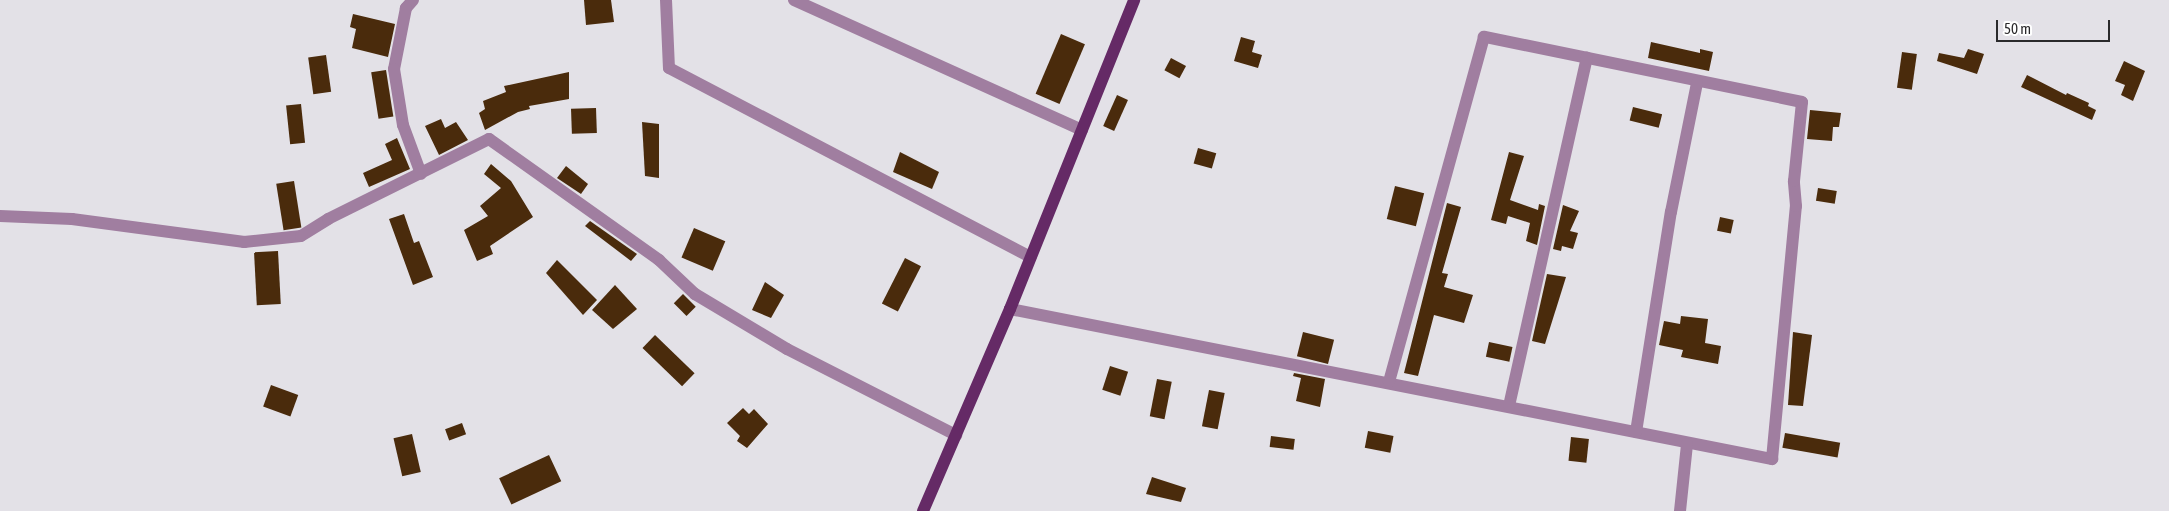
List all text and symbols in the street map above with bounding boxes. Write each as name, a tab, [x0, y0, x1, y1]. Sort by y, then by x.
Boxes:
scale bar	[1999, 10, 2113, 42]
text: 50 m	[2004, 20, 2031, 37]

